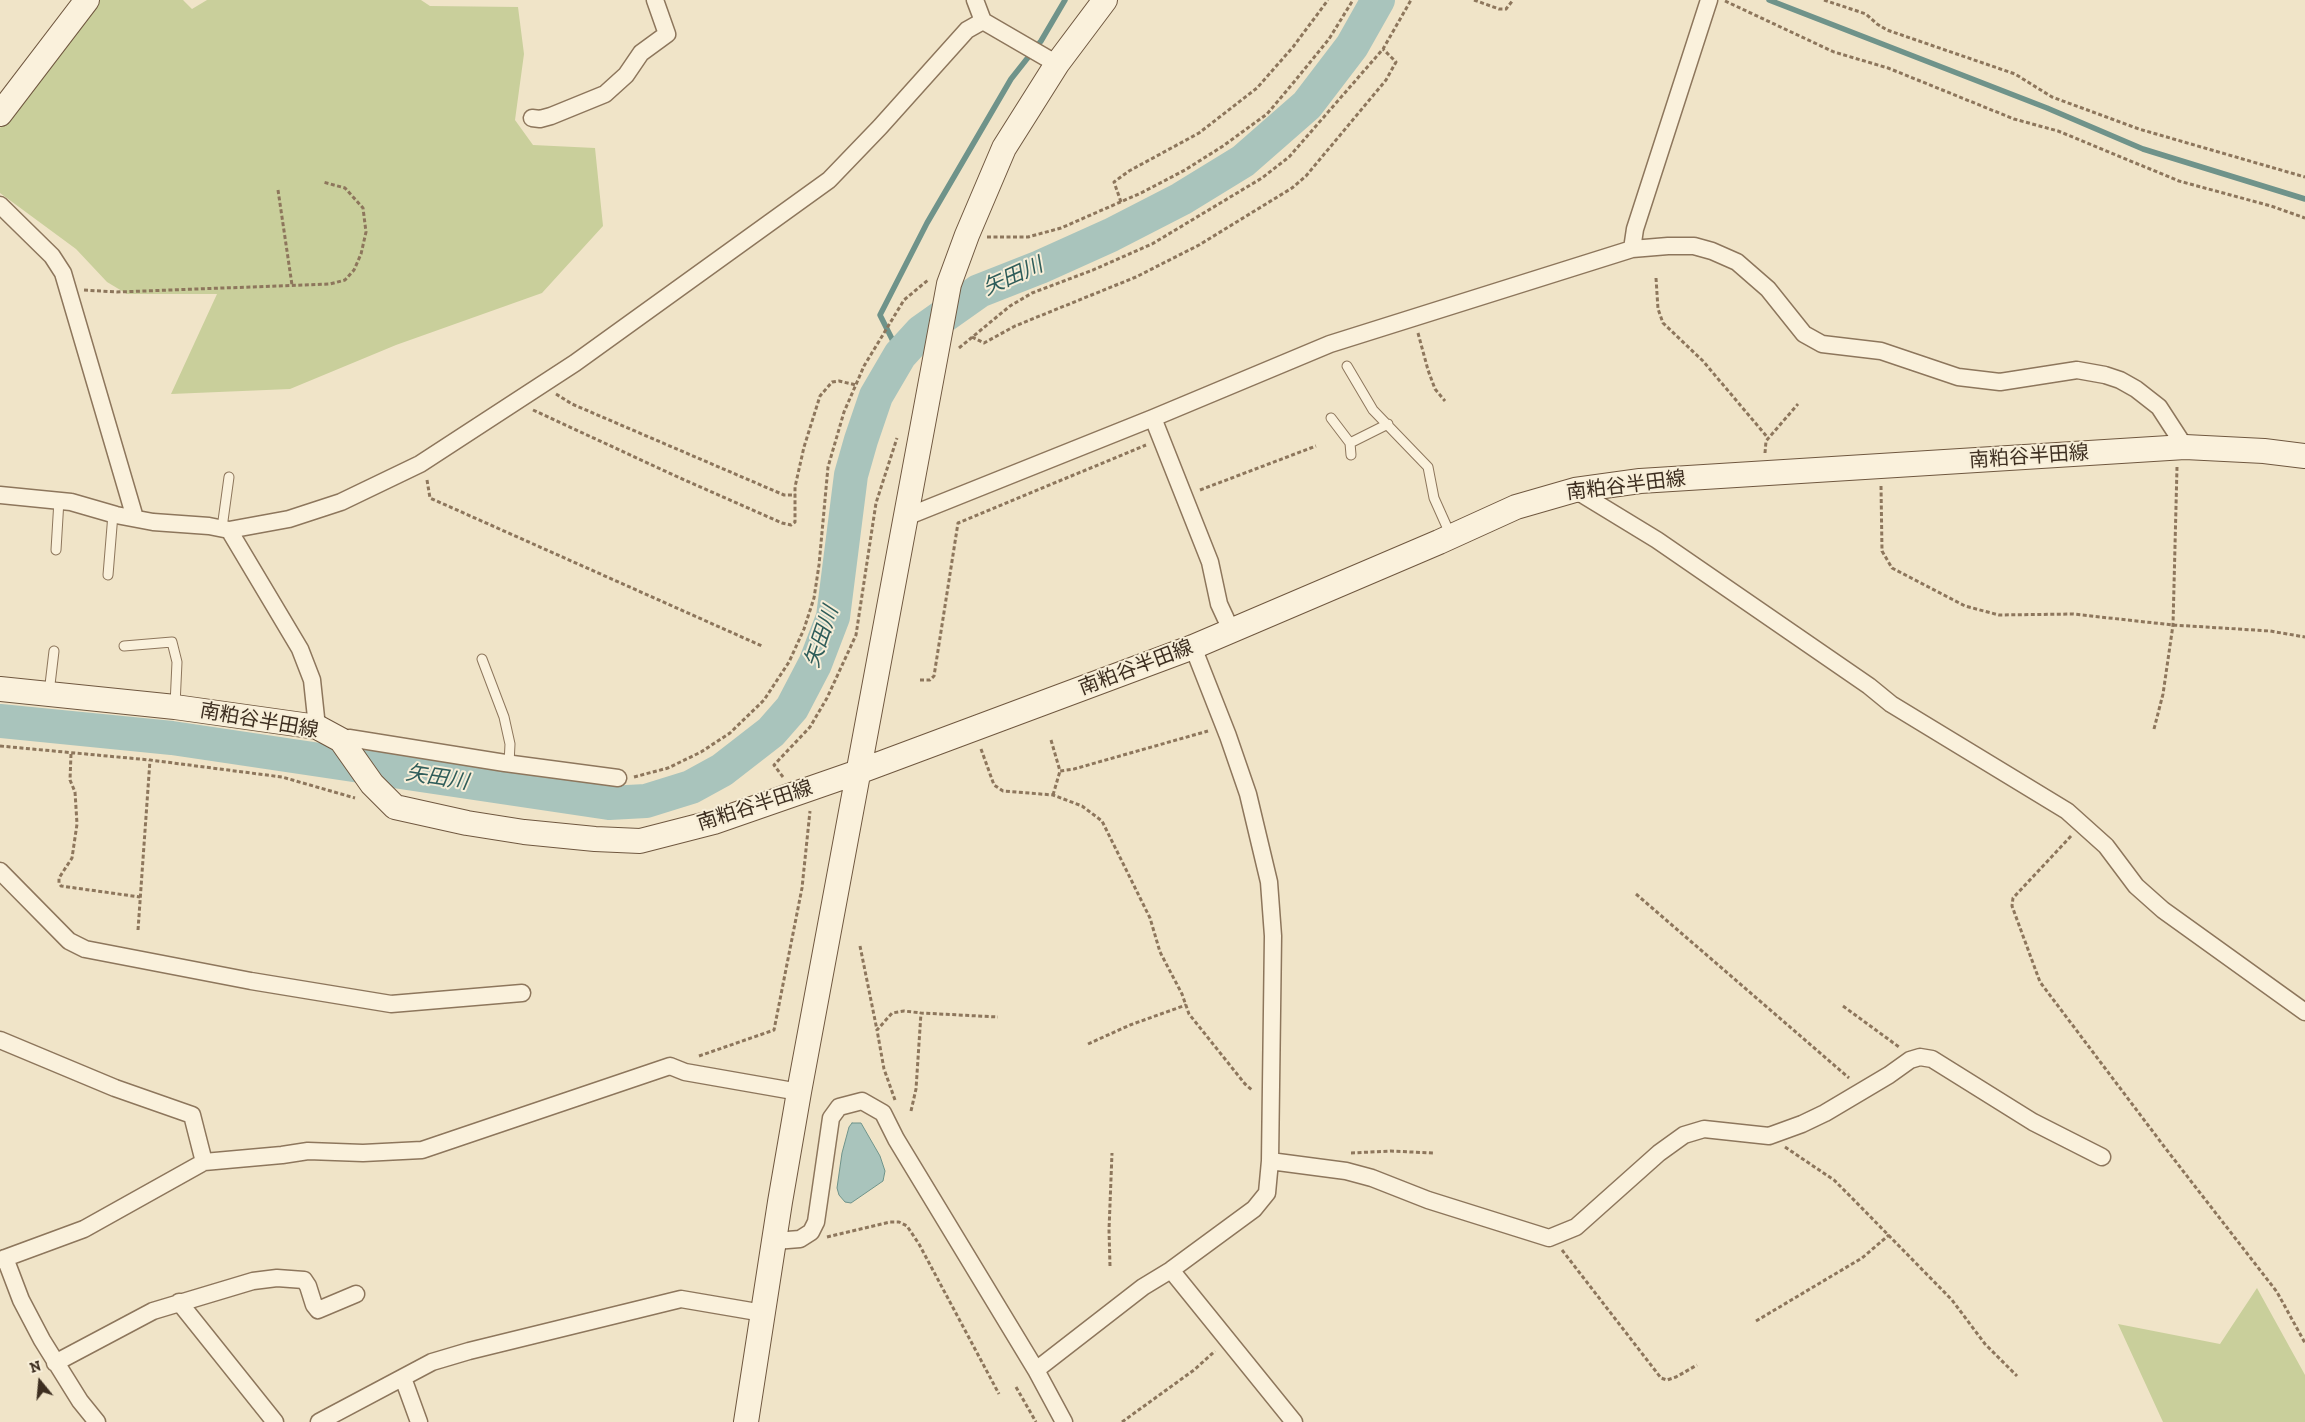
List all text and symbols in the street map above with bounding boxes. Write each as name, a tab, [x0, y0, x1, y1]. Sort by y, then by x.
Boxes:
water label: 矢田川	[979, 253, 1047, 301]
street label: 南粕谷半田線	[1968, 441, 2090, 473]
street label: 南粕谷半田線	[1565, 467, 1687, 505]
water label: 矢田川	[800, 603, 844, 671]
street label: 南粕谷半田線	[1076, 635, 1196, 701]
street label: 南粕谷半田線	[198, 699, 320, 743]
water label: 矢田川	[404, 761, 470, 795]
street label: 南粕谷半田線	[694, 776, 816, 836]
north arrow	[15, 1357, 65, 1407]
text: N	[28, 1357, 43, 1377]

